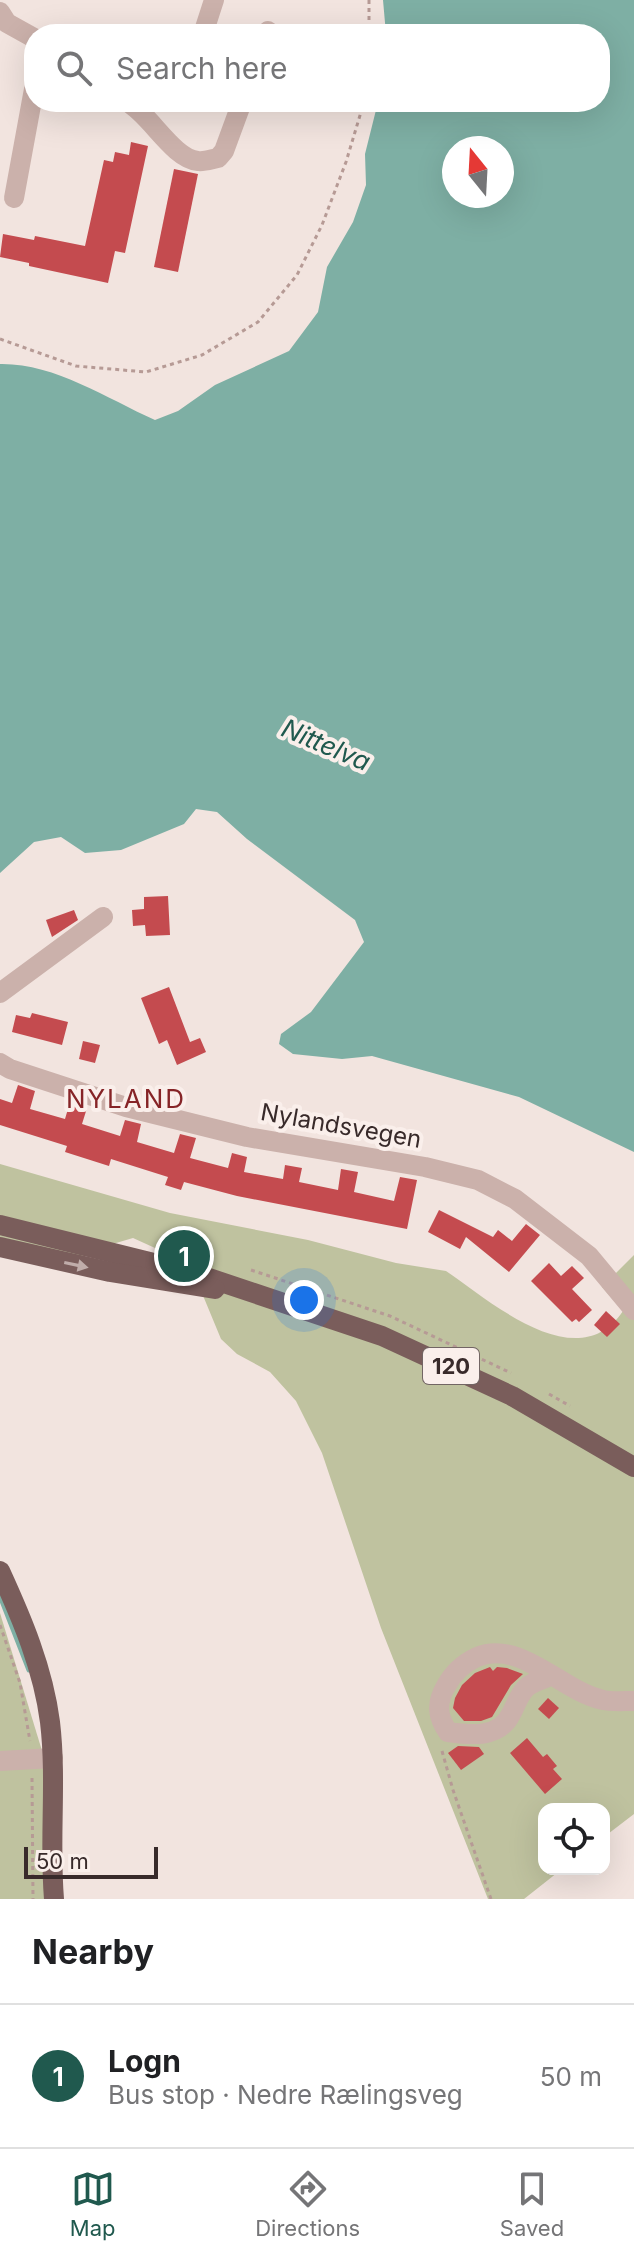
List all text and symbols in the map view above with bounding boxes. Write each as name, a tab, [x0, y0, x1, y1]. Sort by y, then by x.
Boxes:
search box	[24, 24, 610, 112]
icon: search	[52, 46, 96, 90]
text: Search here	[116, 50, 288, 86]
north arrow	[442, 136, 514, 208]
water label: Nittelva	[277, 712, 375, 777]
district label: NYLAND	[66, 1083, 186, 1114]
street label: Nylandsvegen	[259, 1097, 424, 1154]
pin: 1	[158, 1226, 210, 1286]
one-way arrow	[64, 1259, 89, 1271]
your location	[284, 1280, 324, 1320]
road number: 120	[423, 1348, 479, 1384]
map controls	[538, 1803, 610, 1875]
button: locate	[538, 1803, 610, 1875]
scale bar	[24, 1843, 158, 1879]
text: 50 m	[36, 1848, 89, 1874]
text: Nearby	[32, 1931, 154, 1972]
text: Logn	[108, 2043, 181, 2079]
text: 1	[52, 2061, 64, 2092]
text: 50 m	[540, 2061, 602, 2092]
text: Bus stop · Nedre Rælingsveg	[108, 2079, 463, 2110]
tab: Map	[70, 2167, 116, 2241]
tab: Directions	[255, 2167, 360, 2241]
tab: Saved	[500, 2167, 564, 2241]

